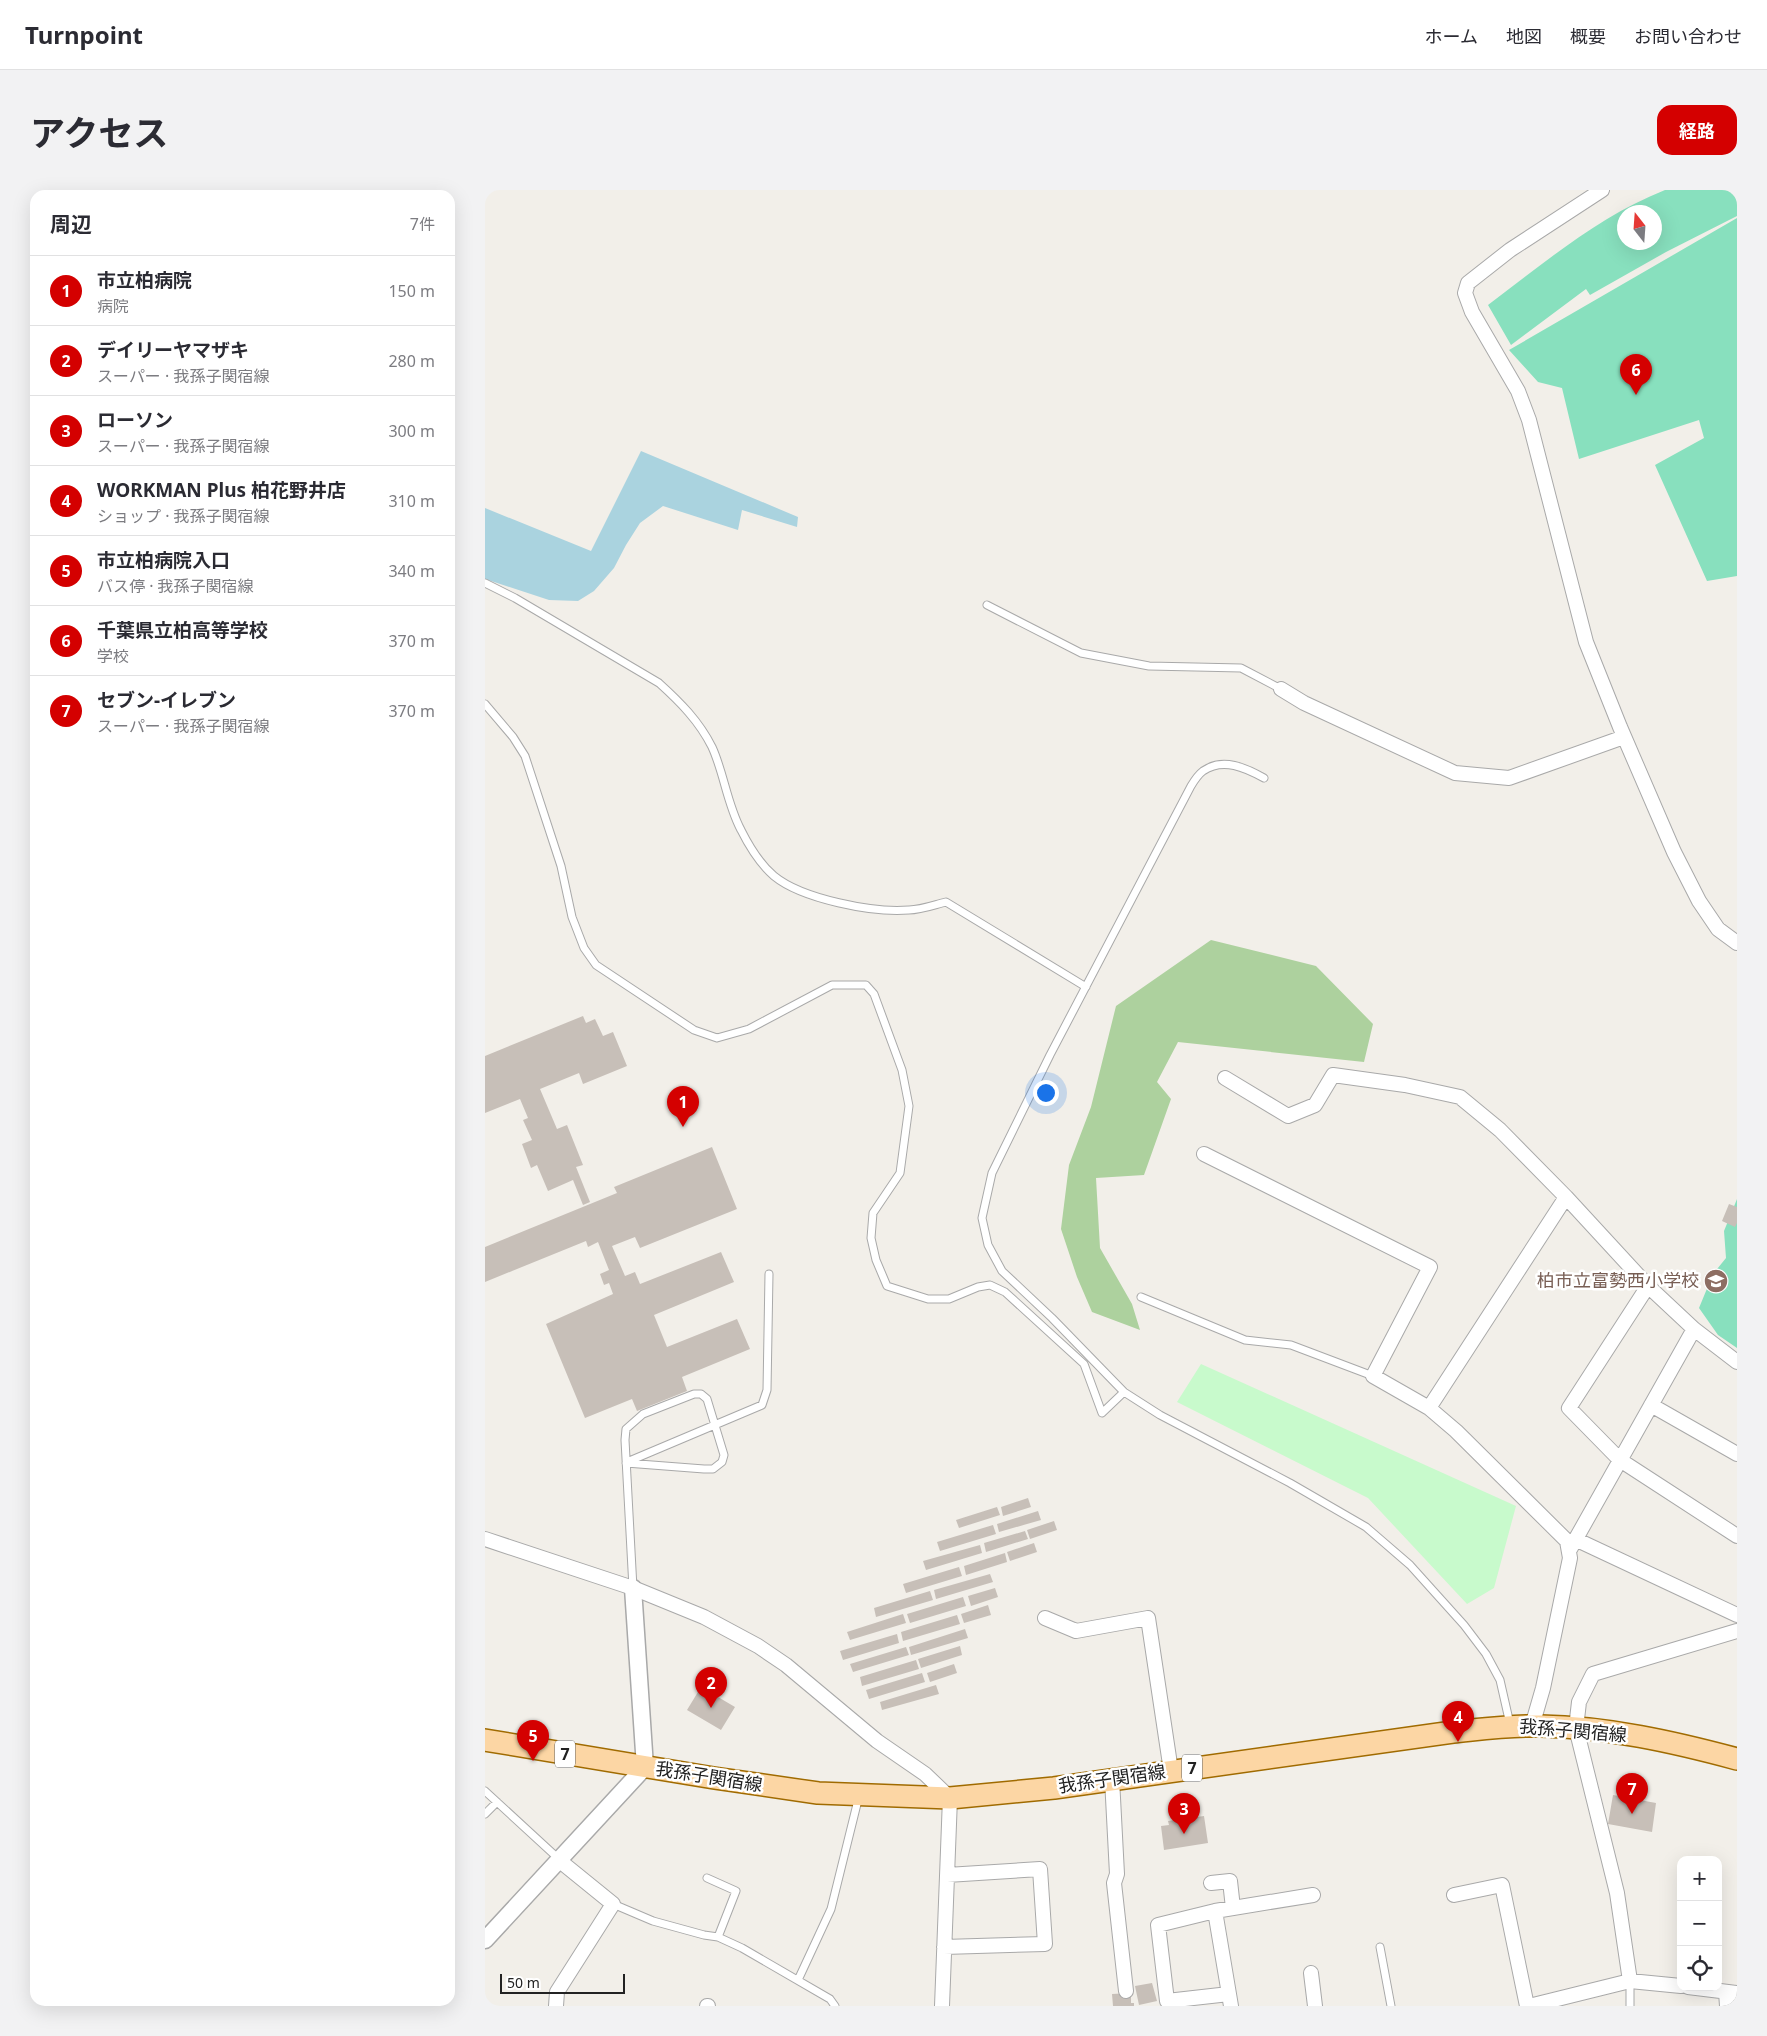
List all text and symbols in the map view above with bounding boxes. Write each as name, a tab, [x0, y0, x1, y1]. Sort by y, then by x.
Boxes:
text: Turnpoint	[25, 18, 143, 51]
text: ホーム	[1425, 24, 1478, 48]
text: 地図	[1506, 24, 1542, 48]
text: 概要	[1570, 24, 1606, 48]
text: お問い合わせ	[1634, 24, 1742, 48]
button: 経路	[1657, 105, 1737, 155]
text: アクセス	[30, 109, 168, 156]
north arrow	[1617, 205, 1662, 250]
text: 周辺	[50, 210, 92, 238]
text: 7件	[410, 213, 435, 235]
text: 市立柏病院	[97, 267, 192, 293]
text: 1	[61, 280, 71, 302]
text: 150 m	[388, 280, 435, 302]
text: 病院	[97, 295, 129, 317]
text: デイリーヤマザキ	[97, 337, 249, 363]
text: 2	[61, 350, 71, 372]
text: 280 m	[388, 350, 435, 372]
pin: 6	[1620, 354, 1652, 395]
text: スーパー · 我孫子関宿線	[97, 365, 269, 387]
text: ローソン	[97, 407, 173, 433]
text: 3	[61, 420, 71, 442]
text: 300 m	[388, 420, 435, 442]
text: スーパー · 我孫子関宿線	[97, 435, 269, 457]
text: WORKMAN Plus 柏花野井店	[97, 477, 346, 503]
text: 4	[61, 490, 71, 512]
text: 310 m	[388, 490, 435, 512]
text: ショップ · 我孫子関宿線	[97, 505, 270, 527]
text: 市立柏病院入口	[97, 547, 230, 573]
text: 5	[61, 560, 71, 582]
text: 340 m	[388, 560, 435, 582]
text: バス停 · 我孫子関宿線	[97, 575, 254, 597]
text: 千葉県立柏高等学校	[97, 617, 268, 643]
text: 6	[61, 630, 71, 652]
text: 370 m	[388, 630, 435, 652]
text: 学校	[97, 645, 129, 667]
text: セブン-イレブン	[97, 687, 236, 713]
text: 7	[61, 700, 71, 722]
text: 370 m	[388, 700, 435, 722]
text: スーパー · 我孫子関宿線	[97, 715, 269, 737]
your location	[1033, 1080, 1059, 1106]
pin: 1	[667, 1086, 699, 1127]
place label: 柏市立富勢西小学校	[1537, 1268, 1699, 1292]
school or university icon: 柏市立富勢西小学校	[1703, 1268, 1729, 1294]
pin: 2	[695, 1667, 727, 1708]
pin: 4	[1442, 1701, 1474, 1742]
street label: 我孫子関宿線	[1518, 1713, 1628, 1747]
pin: 5	[517, 1720, 549, 1761]
road number: 7	[555, 1740, 575, 1768]
road number: 7	[1182, 1755, 1202, 1782]
street label: 我孫子関宿線	[654, 1756, 764, 1796]
street label: 我孫子関宿線	[1057, 1759, 1167, 1797]
pin: 7	[1616, 1773, 1648, 1814]
pin: 3	[1168, 1793, 1200, 1834]
map controls	[1677, 1856, 1722, 1991]
button: +	[1677, 1856, 1722, 1901]
button: −	[1677, 1901, 1722, 1946]
button: locate	[1677, 1946, 1722, 1991]
scale bar	[500, 1971, 625, 1994]
text: 50 m	[507, 1973, 540, 1992]

